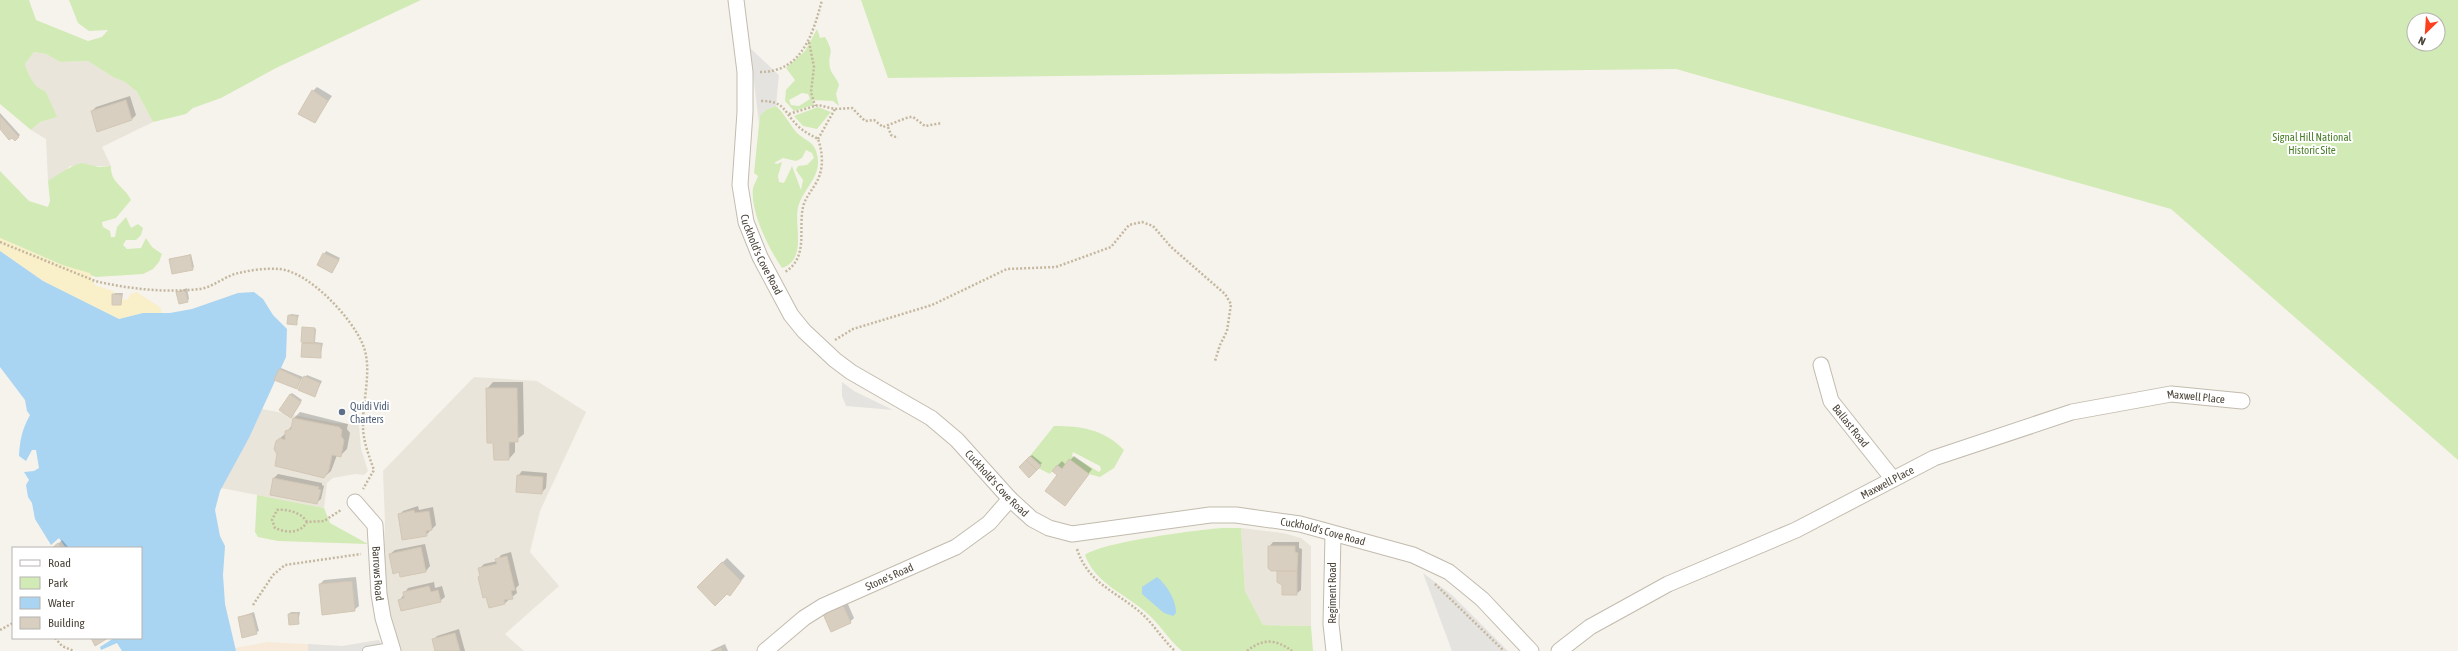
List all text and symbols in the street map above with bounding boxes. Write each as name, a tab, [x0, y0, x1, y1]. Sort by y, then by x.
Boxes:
north arrow	[2406, 12, 2446, 52]
text: N	[2416, 34, 2427, 48]
park label: Signal Hill National Historic Site	[2273, 131, 2352, 156]
street label: Cuckhold's Cove Road	[739, 213, 785, 296]
street label: Maxwell Place	[2166, 388, 2226, 405]
place label: Quidi Vidi Charters	[350, 400, 389, 425]
street label: Ballast Road	[1830, 402, 1871, 449]
marker: Quidi Vidi Charters	[337, 407, 347, 417]
street label: Cuckhold's Cove Road	[963, 447, 1031, 519]
street label: Maxwell Place	[1859, 464, 1916, 501]
street label: Cuckhold's Cove Road	[1280, 515, 1367, 548]
street label: Barrows Road	[370, 546, 386, 602]
legend	[12, 547, 142, 639]
text: Road	[48, 556, 71, 570]
street label: Stone's Road	[863, 561, 915, 592]
street label: Regiment Road	[1326, 562, 1338, 624]
text: Park	[48, 576, 69, 590]
text: Water	[48, 596, 75, 610]
text: Building	[48, 616, 86, 630]

